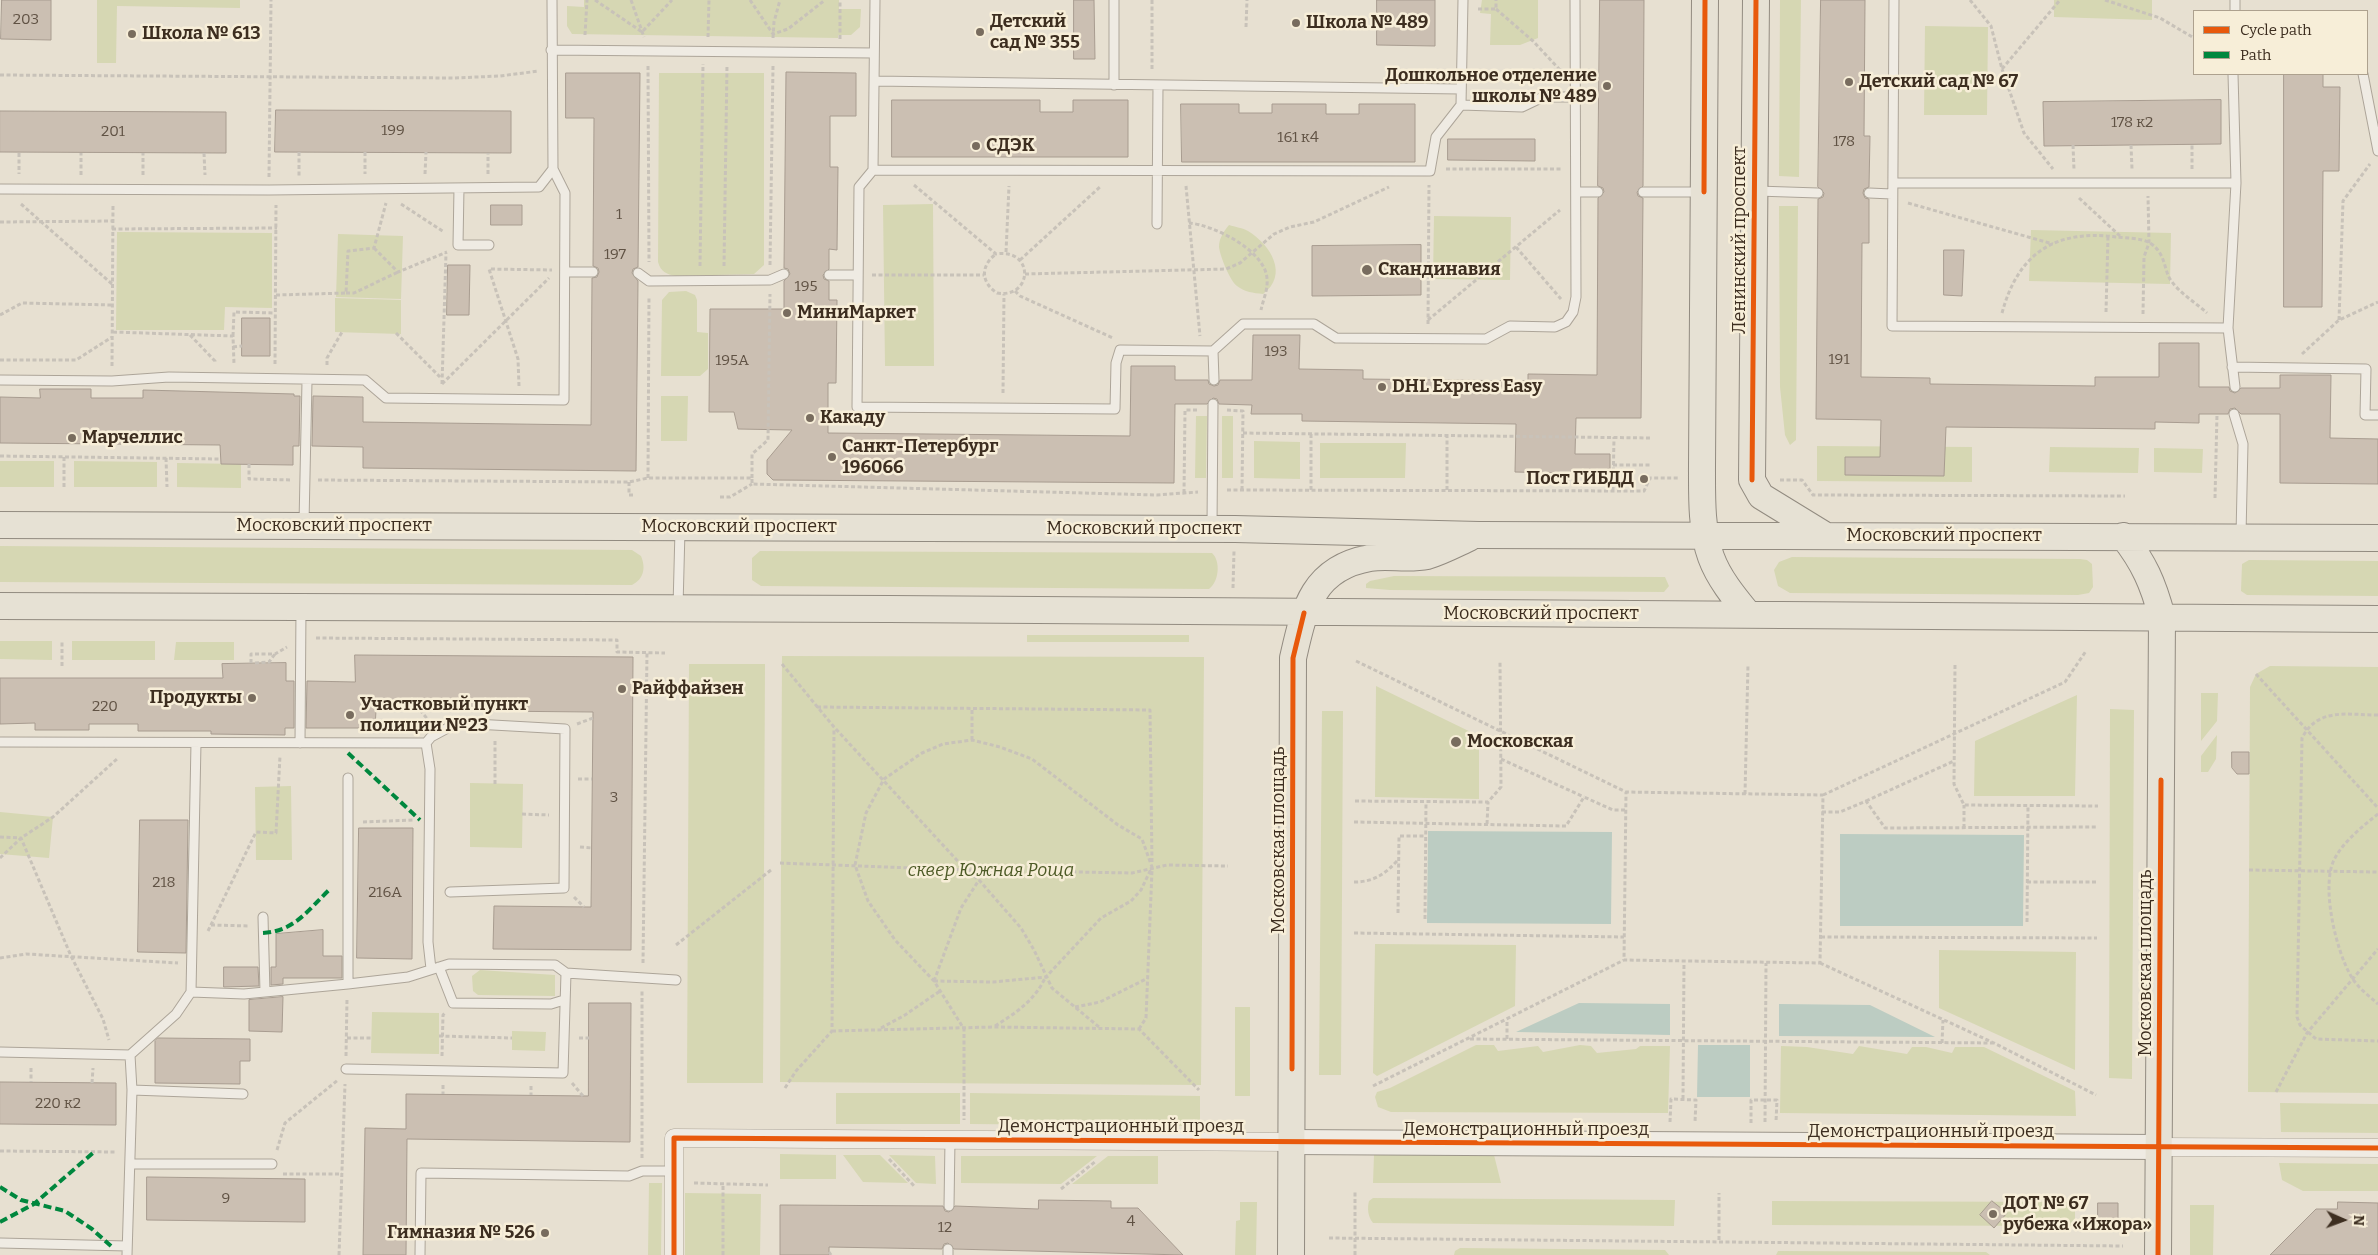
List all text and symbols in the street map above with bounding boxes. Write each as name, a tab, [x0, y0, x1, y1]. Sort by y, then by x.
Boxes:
legend	[2193, 10, 2368, 75]
house number: 203	[13, 11, 39, 29]
place label: Детский сад № 355	[990, 11, 1080, 54]
place label: Школа № 489	[1306, 12, 1428, 34]
marker: Школа № 489	[1290, 17, 1302, 29]
text: Cycle path	[2240, 21, 2312, 39]
place label: Школа № 613	[142, 23, 261, 45]
marker: Детский сад № 355	[974, 26, 986, 38]
marker: Школа № 613	[126, 28, 138, 40]
text: Path	[2240, 46, 2271, 64]
place label: Дошкольное отделение школы № 489	[1385, 65, 1597, 108]
place label: Детский сад № 67	[1859, 71, 2018, 93]
marker: Детский сад № 67	[1843, 76, 1855, 88]
marker: Дошкольное отделение школы № 489	[1601, 80, 1613, 92]
house number: 178 к2	[2111, 114, 2153, 132]
house number: 199	[381, 122, 405, 140]
house number: 201	[101, 123, 125, 141]
house number: 161 к4	[1277, 129, 1319, 147]
house number: 178	[1833, 133, 1855, 151]
place label: СДЭК	[986, 135, 1035, 157]
marker: СДЭК	[970, 140, 982, 152]
street label: Ленинский проспект	[1729, 146, 1751, 334]
house number: 1	[616, 206, 622, 224]
house number: 197	[604, 246, 626, 264]
place label: Скандинавия	[1378, 259, 1501, 281]
marker: Скандинавия	[1360, 263, 1374, 277]
house number: 195	[795, 278, 817, 296]
place label: МиниМаркет	[797, 302, 916, 324]
marker: МиниМаркет	[781, 307, 793, 319]
house number: 193	[1264, 343, 1288, 361]
house number: 191	[1829, 351, 1849, 369]
house number: 195А	[715, 352, 749, 370]
place label: DHL Express Easy	[1392, 376, 1542, 398]
marker: DHL Express Easy	[1376, 381, 1388, 393]
place label: Какаду	[820, 407, 885, 429]
marker: Какаду	[804, 412, 816, 424]
place label: Марчеллис	[82, 427, 183, 449]
marker: Марчеллис	[66, 432, 78, 444]
place label: Санкт-Петербург 196066	[842, 436, 998, 478]
marker: Санкт-Петербург 196066	[826, 451, 838, 463]
place label: Пост ГИБДД	[1526, 468, 1634, 490]
marker: Пост ГИБДД	[1638, 473, 1650, 485]
street label: Московский проспект	[236, 515, 432, 537]
street label: Московский проспект	[641, 516, 837, 538]
street label: Московский проспект	[1046, 518, 1242, 540]
street label: Московский проспект	[1846, 525, 2042, 547]
street label: Московский проспект	[1443, 603, 1639, 625]
place label: Райффайзен	[632, 678, 744, 700]
marker: Райффайзен	[616, 683, 628, 695]
place label: Продукты	[149, 687, 242, 709]
marker: Продукты	[246, 692, 258, 704]
place label: Участковый пункт полиции №23	[360, 694, 528, 736]
house number: 220	[92, 698, 118, 716]
marker: Участковый пункт полиции №23	[344, 709, 356, 721]
place label: Московская	[1467, 731, 1574, 753]
marker: Московская	[1449, 735, 1463, 749]
street label: Московская площадь	[1268, 746, 1290, 934]
house number: 3	[610, 789, 618, 807]
park label: сквер Южная Роща	[908, 860, 1074, 882]
street label: Московская площадь	[2135, 869, 2157, 1057]
house number: 218	[152, 874, 176, 892]
house number: 216А	[368, 884, 402, 902]
house number: 220 к2	[35, 1095, 81, 1113]
street label: Демонстрационный проезд	[998, 1116, 1244, 1138]
street label: Демонстрационный проезд	[1403, 1119, 1649, 1141]
street label: Демонстрационный проезд	[1808, 1121, 2054, 1143]
house number: 9	[222, 1190, 230, 1208]
place label: ДОТ № 67 рубежа «Ижора»	[2003, 1193, 2152, 1236]
north arrow	[2318, 1195, 2368, 1245]
marker: ДОТ № 67 рубежа «Ижора»	[1987, 1208, 1999, 1220]
house number: 4	[1127, 1213, 1135, 1231]
text: N	[2350, 1215, 2367, 1226]
house number: 12	[938, 1219, 952, 1237]
place label: Гимназия № 526	[387, 1222, 535, 1244]
marker: Гимназия № 526	[539, 1227, 551, 1239]

